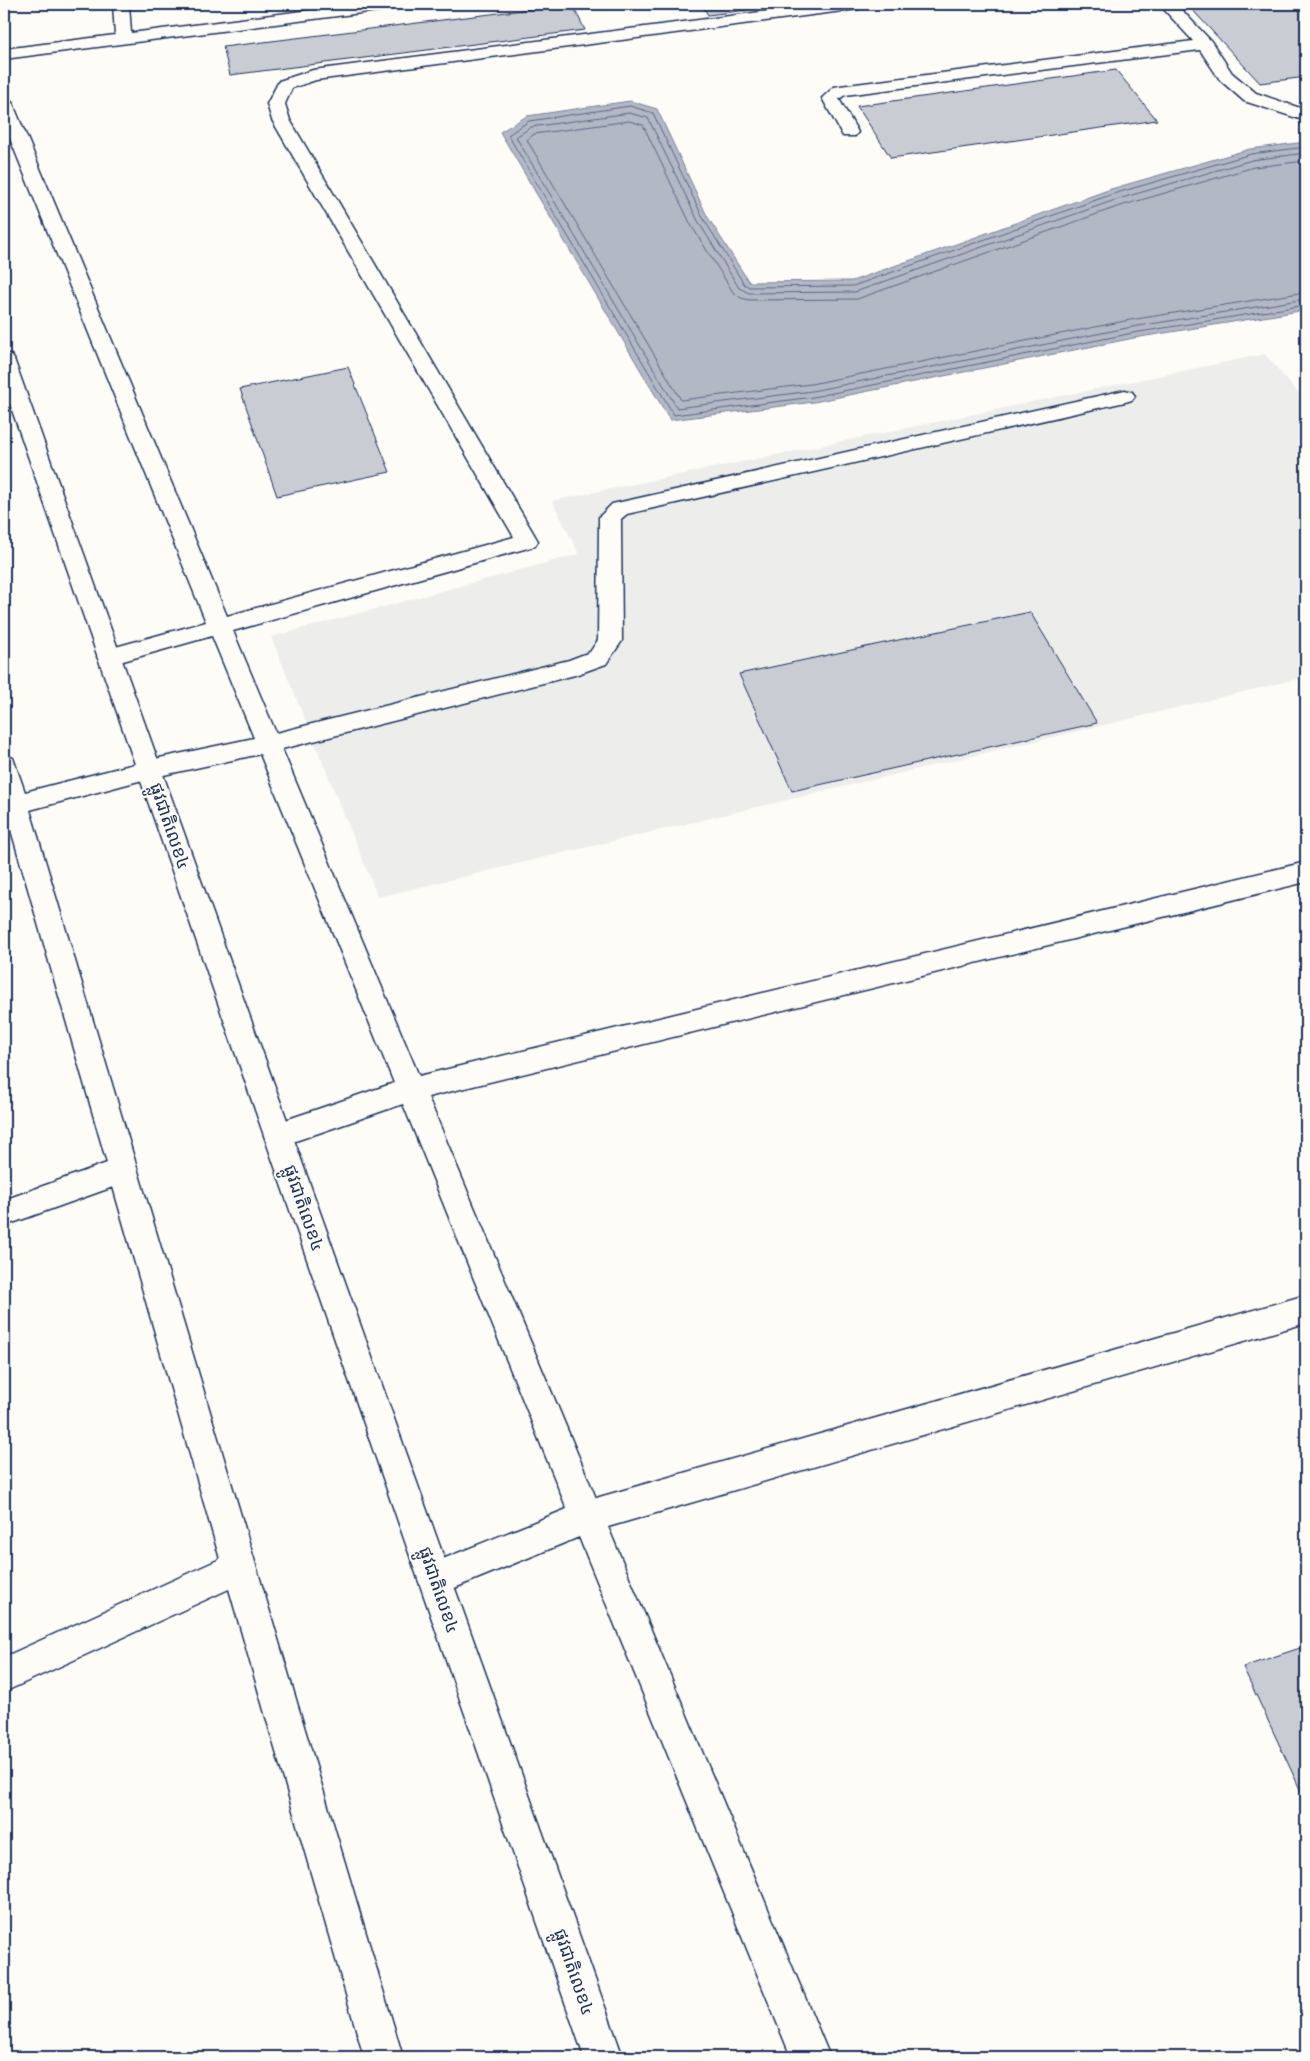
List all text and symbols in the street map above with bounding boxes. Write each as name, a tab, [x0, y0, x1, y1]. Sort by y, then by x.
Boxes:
street label: ផ្លូវជាតិលេខ៤	[140, 780, 195, 874]
street label: ផ្លូវជាតិលេខ៤	[274, 1162, 329, 1256]
street label: ផ្លូវជាតិលេខ៤	[409, 1544, 464, 1638]
street label: ផ្លូវជាតិលេខ៤	[544, 1926, 599, 2020]

